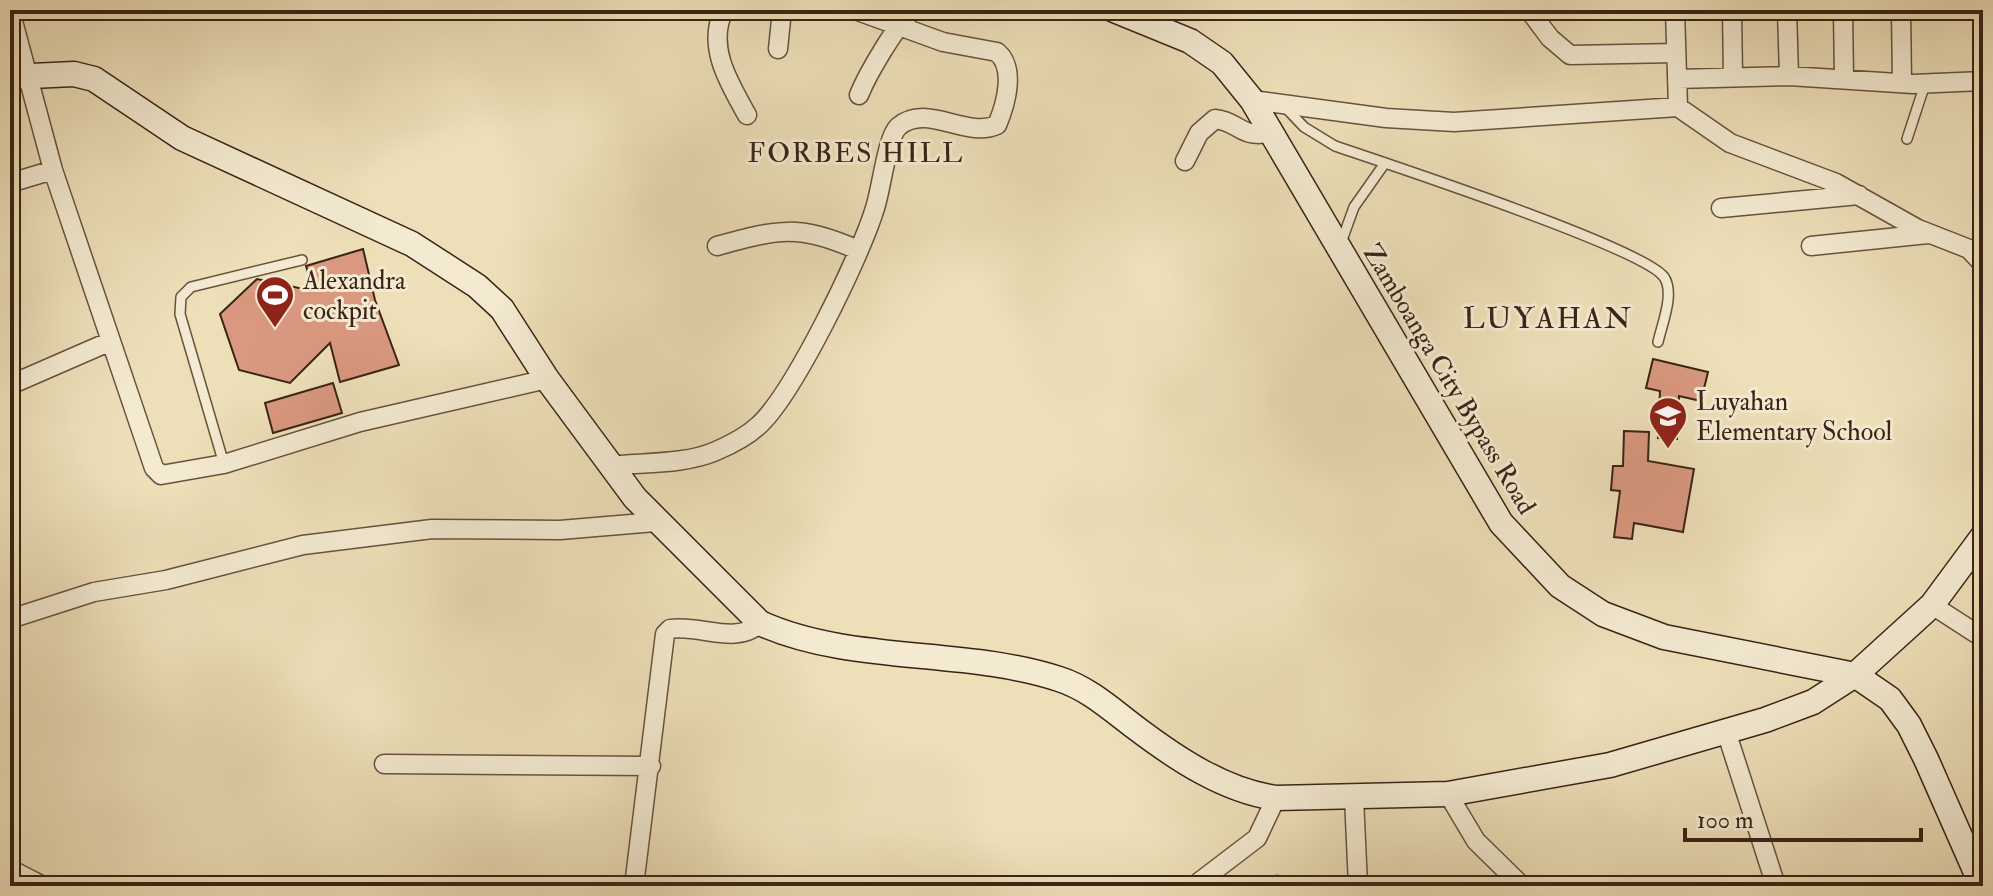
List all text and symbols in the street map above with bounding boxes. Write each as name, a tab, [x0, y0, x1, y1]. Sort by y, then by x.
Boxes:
district label: FORBES HILL	[748, 136, 964, 171]
street label: Zamboanga City Bypass Road	[1355, 239, 1543, 521]
place label: Alexandra cockpit	[302, 265, 406, 328]
sports icon: Alexandra cockpit	[254, 274, 296, 329]
district label: LUYAHAN	[1463, 300, 1633, 337]
place label: Luyahan Elementary School	[1696, 386, 1893, 448]
school or university icon: Luyahan Elementary School	[1647, 395, 1689, 450]
scale bar	[1685, 792, 1921, 842]
text: 100 m	[1697, 805, 1754, 836]

